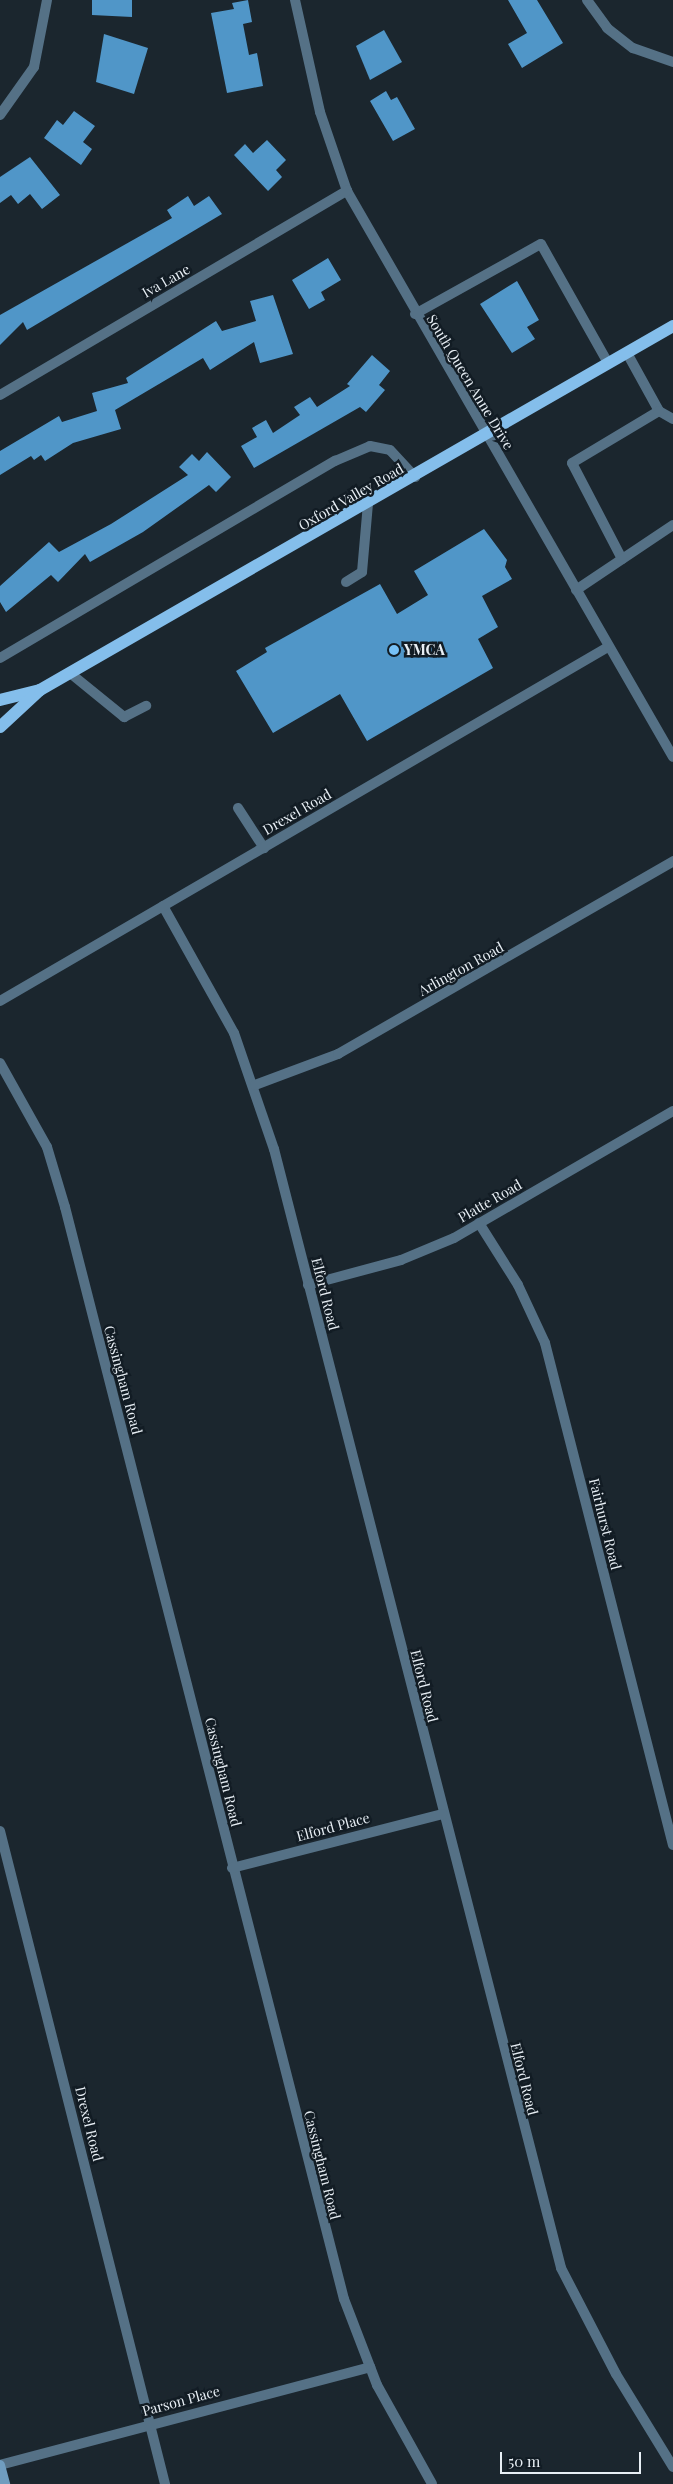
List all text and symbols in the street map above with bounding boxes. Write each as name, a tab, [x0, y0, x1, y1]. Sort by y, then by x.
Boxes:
street label: Iva Lane	[139, 261, 193, 301]
street label: South Queen Anne Drive	[423, 311, 517, 453]
street label: Oxford Valley Road	[295, 460, 407, 534]
place label: YMCA	[404, 642, 445, 658]
marker: YMCA	[388, 644, 400, 656]
street label: Drexel Road	[260, 786, 334, 838]
street label: Arlington Road	[415, 939, 507, 999]
street label: Platte Road	[455, 1176, 525, 1226]
street label: Elford Road	[308, 1256, 342, 1332]
street label: Cassingham Road	[100, 1324, 146, 1436]
street label: Fairhurst Road	[585, 1476, 625, 1572]
street label: Elford Road	[407, 1648, 441, 1724]
street label: Cassingham Road	[201, 1716, 245, 1828]
street label: Elford Place	[295, 1809, 371, 1845]
street label: Elford Road	[507, 2041, 541, 2117]
street label: Drexel Road	[72, 2085, 106, 2163]
street label: Cassingham Road	[300, 2109, 344, 2221]
street label: Parson Place	[140, 2383, 222, 2419]
scale bar	[503, 2442, 644, 2474]
text: 50 m	[508, 2451, 540, 2471]

